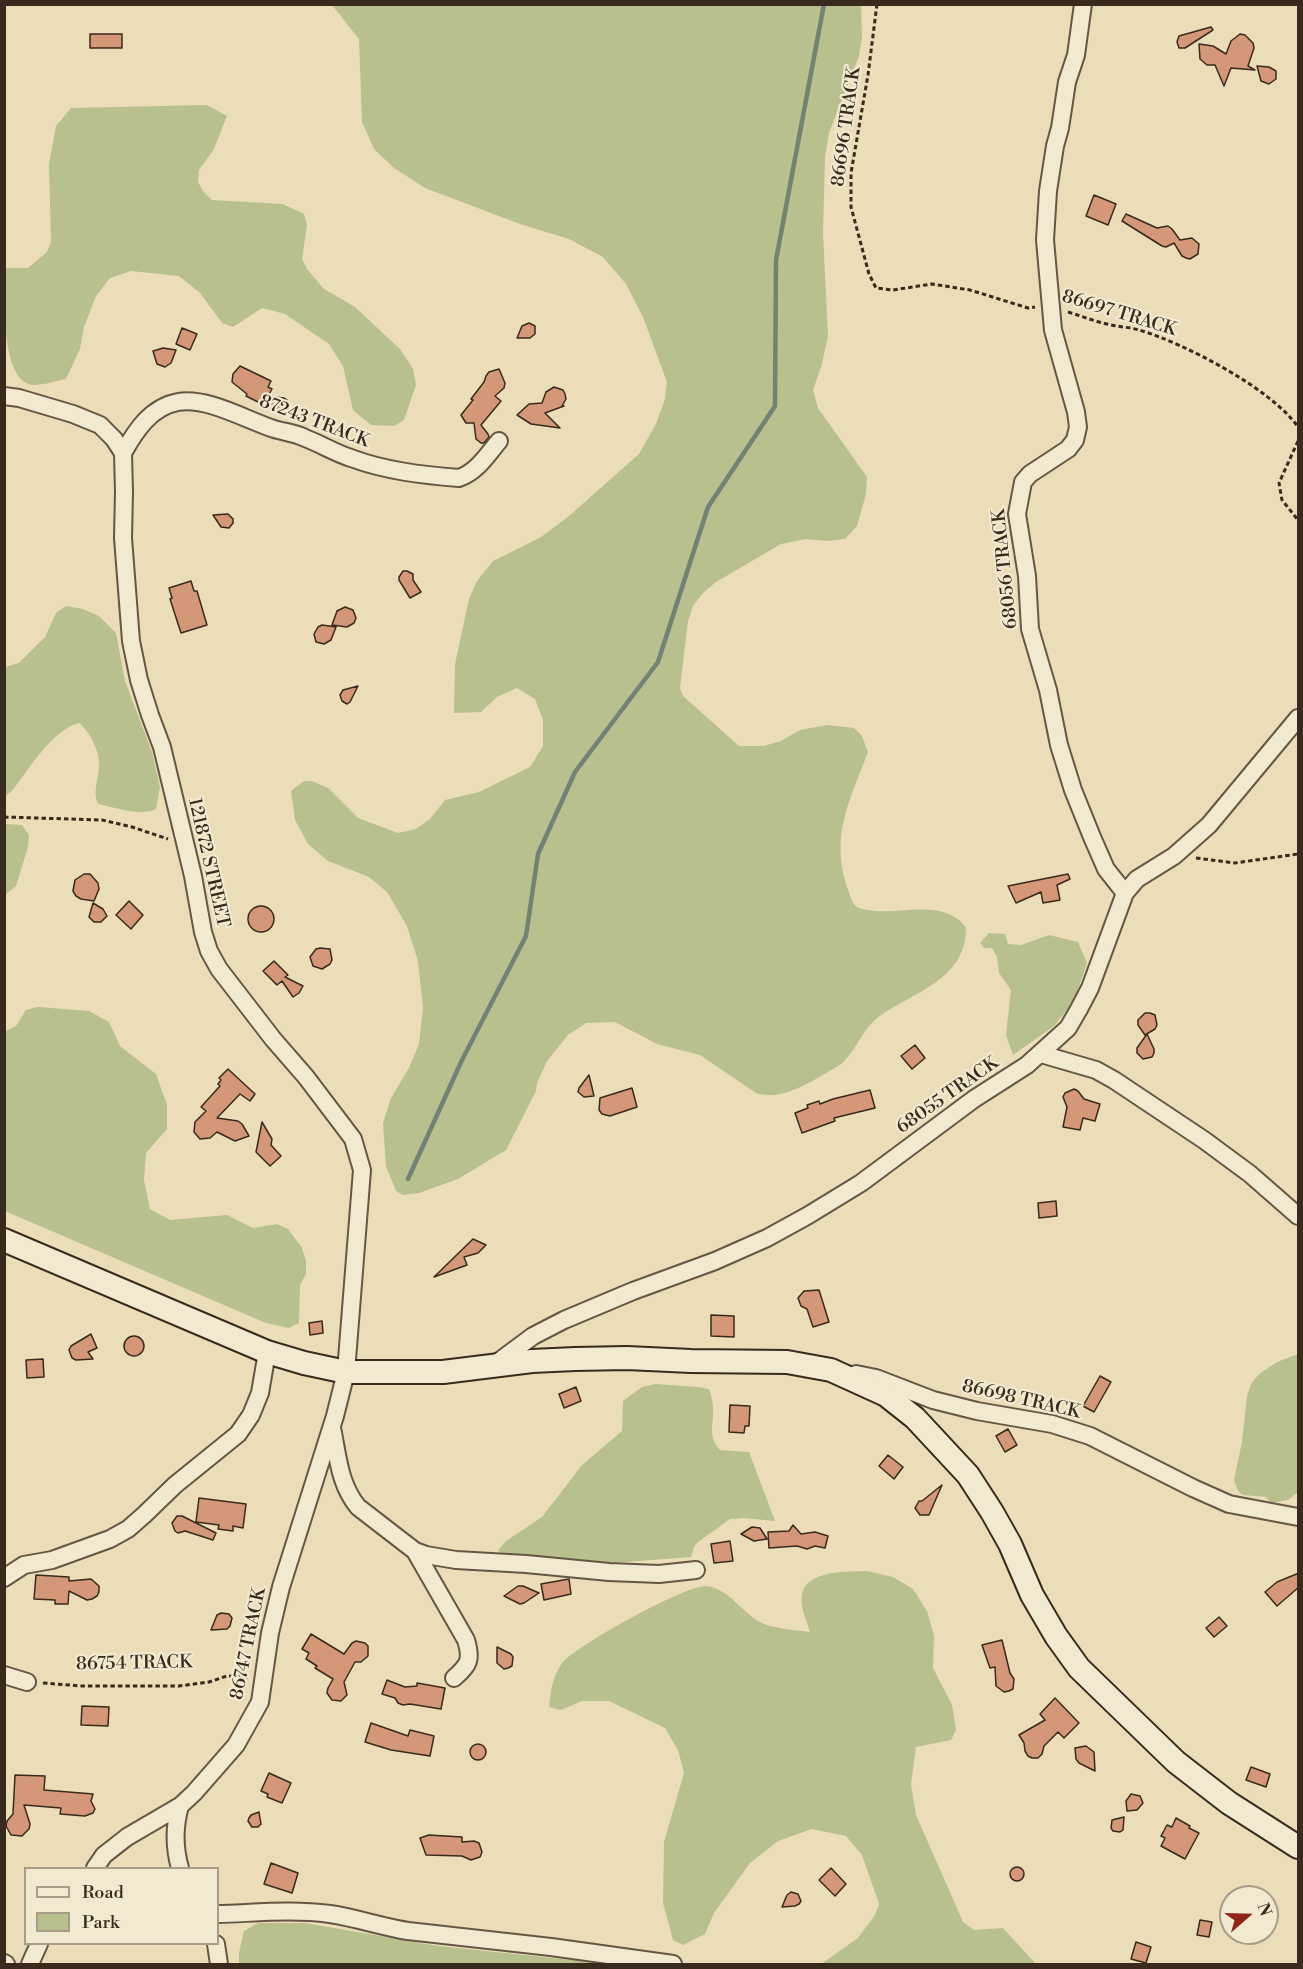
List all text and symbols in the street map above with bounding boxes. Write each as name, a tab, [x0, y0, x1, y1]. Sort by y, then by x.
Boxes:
street label: 86696 TRACK	[828, 66, 866, 188]
street label: 86697 TRACK	[1059, 286, 1179, 342]
street label: 87243 TRACK	[256, 391, 372, 453]
street label: 68056 TRACK	[989, 508, 1023, 630]
street label: 121872 STREET	[183, 796, 233, 930]
street label: 68055 TRACK	[893, 1053, 1003, 1139]
street label: 86698 TRACK	[960, 1376, 1082, 1424]
street label: 86747 TRACK	[227, 1586, 271, 1702]
street label: 86754 TRACK	[76, 1652, 192, 1676]
legend	[24, 1867, 219, 1945]
text: Road	[82, 1881, 124, 1904]
north arrow	[1219, 1885, 1279, 1945]
text: N	[1252, 1900, 1276, 1919]
text: Park	[82, 1911, 119, 1934]

